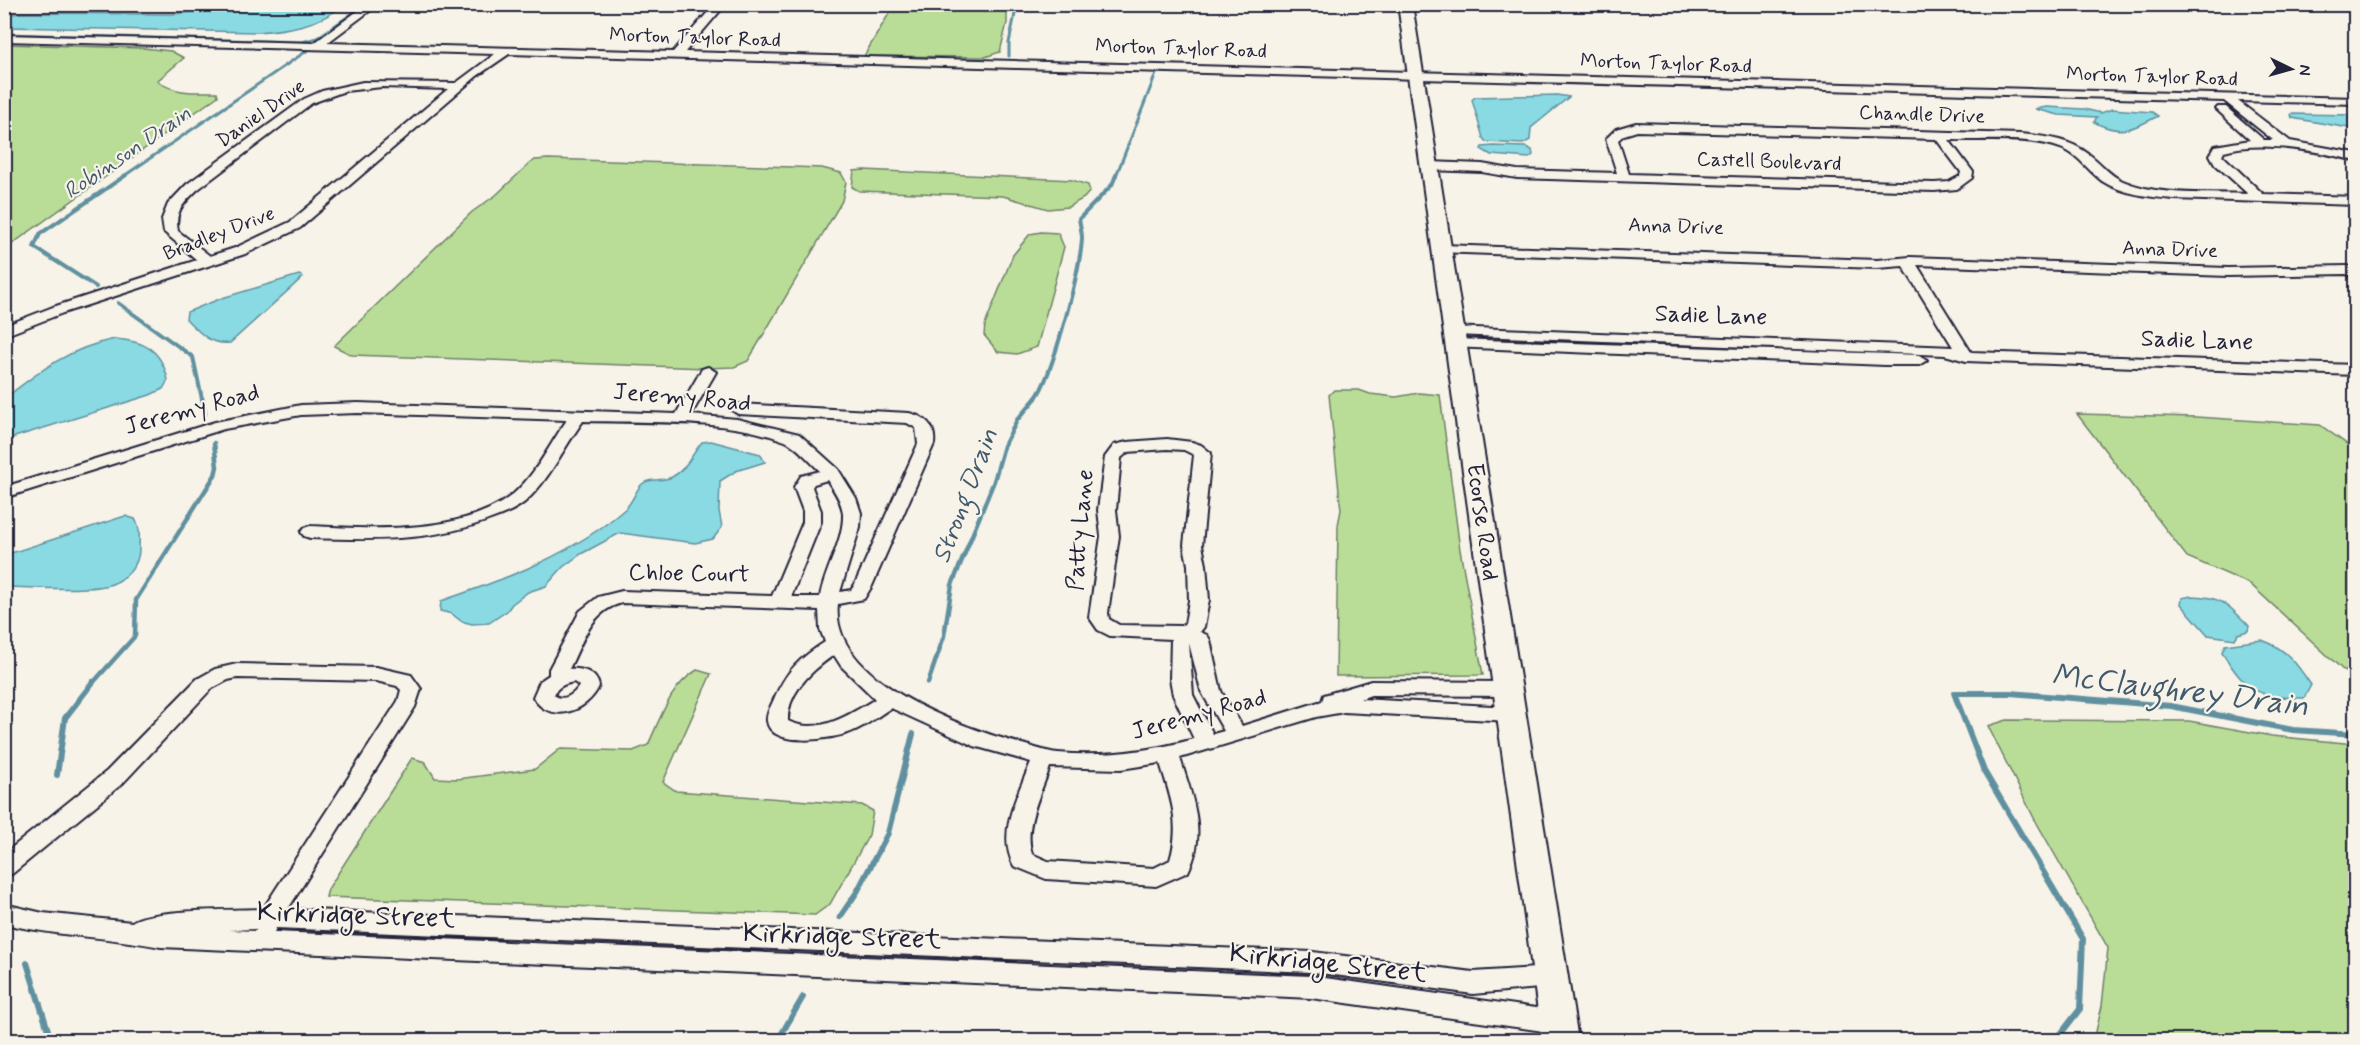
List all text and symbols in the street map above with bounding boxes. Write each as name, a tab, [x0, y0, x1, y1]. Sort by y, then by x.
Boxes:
street label: Morton Taylor Road	[609, 22, 781, 54]
street label: Morton Taylor Road	[1095, 33, 1267, 65]
north arrow	[2261, 39, 2321, 99]
street label: Morton Taylor Road	[1580, 48, 1752, 80]
street label: Morton Taylor Road	[2066, 61, 2238, 93]
text: N	[2294, 64, 2315, 76]
street label: Daniel Drive	[211, 73, 311, 155]
street label: Chandle Drive	[1858, 99, 1986, 131]
water label: Robinson Drain	[59, 100, 197, 206]
street label: Castell Boulevard	[1696, 146, 1842, 178]
street label: Bradley Drive	[159, 200, 279, 268]
street label: Anna Drive	[1628, 212, 1724, 242]
street label: Anna Drive	[2122, 235, 2218, 265]
street label: Sadie Lane	[1654, 299, 1768, 333]
street label: Sadie Lane	[2140, 324, 2254, 358]
street label: Jeremy Road	[121, 377, 263, 443]
street label: Jeremy Road	[612, 377, 752, 419]
water label: Strong Drain	[925, 424, 1010, 569]
street label: Ecorse Road	[1458, 461, 1506, 583]
street label: Patty Lane	[1060, 468, 1102, 592]
street label: Chloe Court	[628, 557, 750, 591]
water label: McClaughrey Drain	[2049, 654, 2311, 732]
street label: Jeremy Road	[1128, 682, 1270, 748]
street label: Kirkridge Street	[256, 894, 456, 940]
street label: Kirkridge Street	[742, 915, 942, 961]
street label: Kirkridge Street	[1227, 935, 1429, 995]

